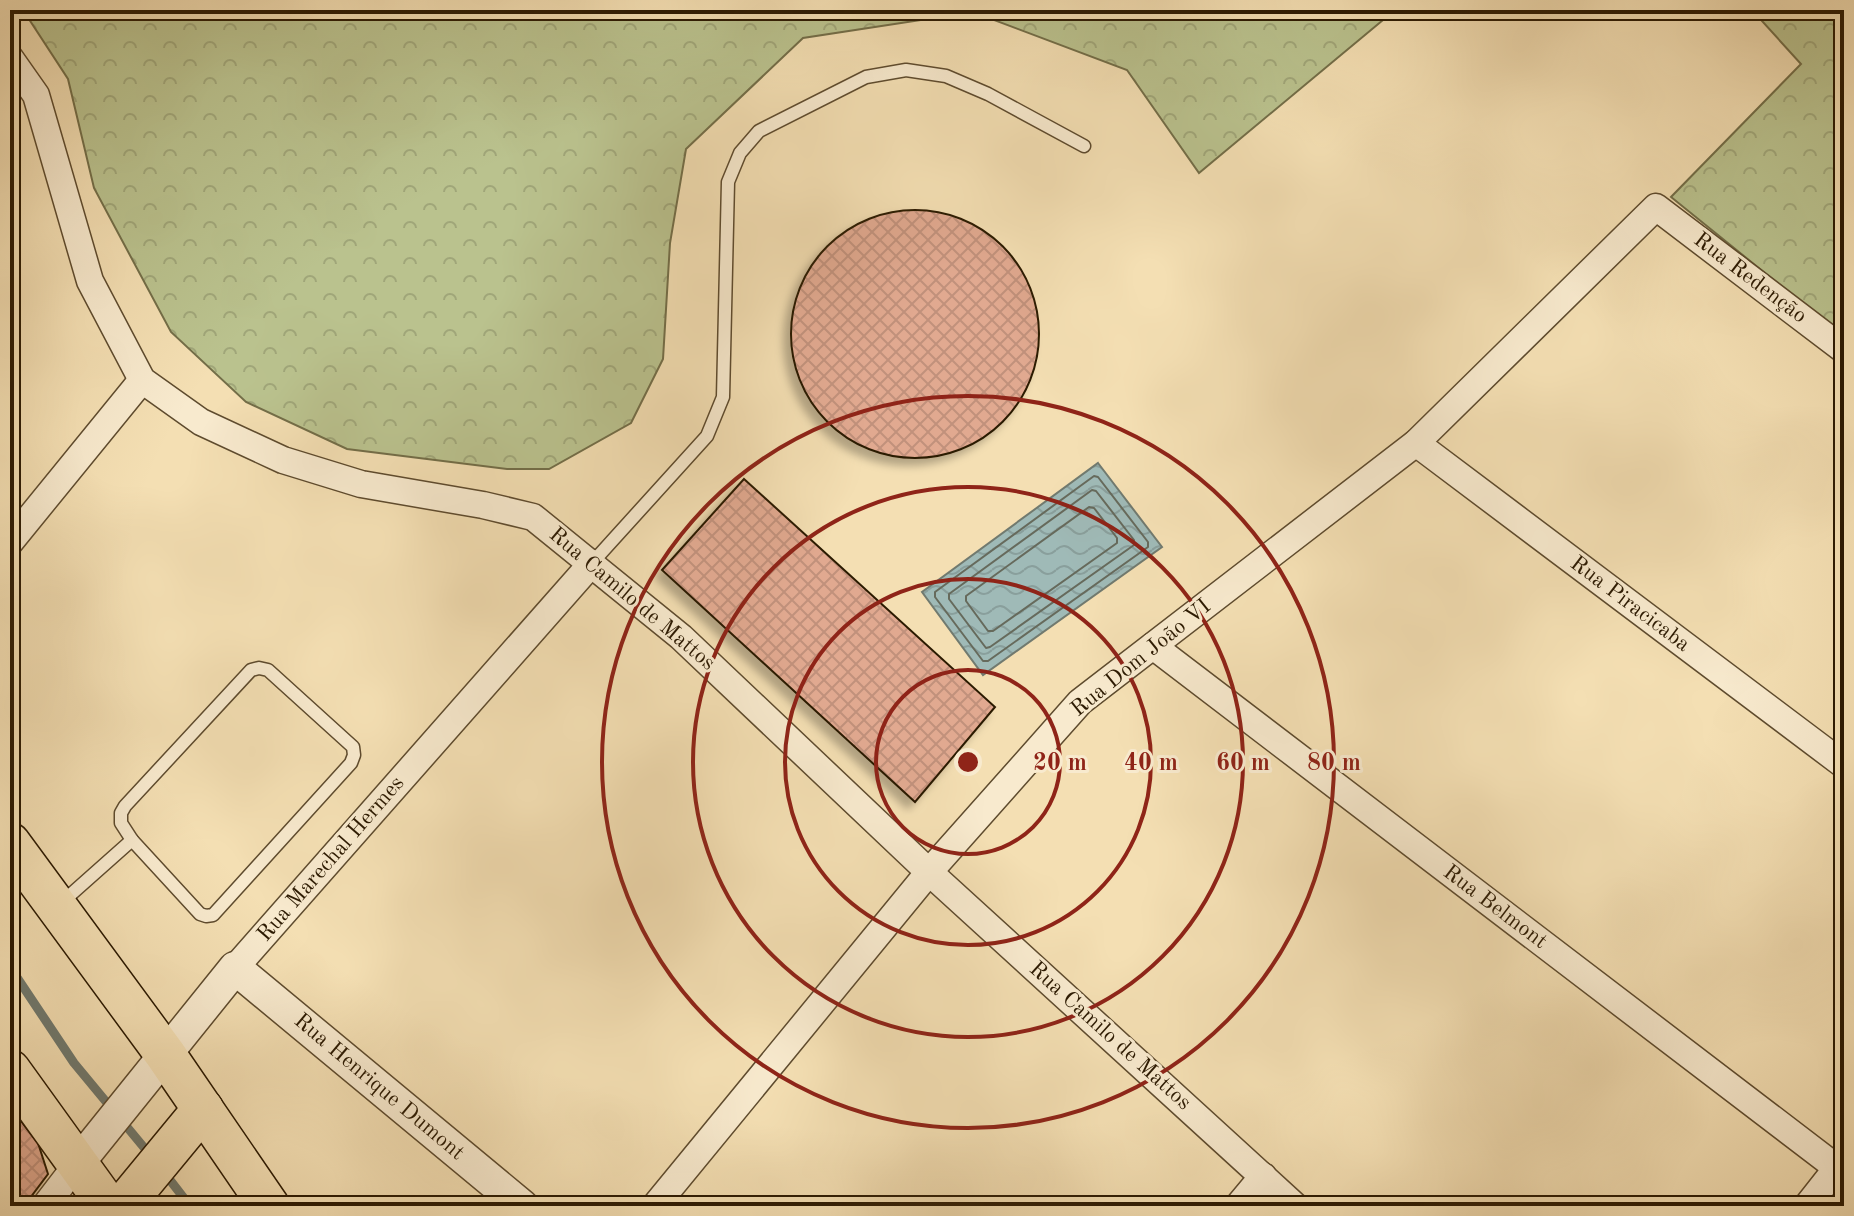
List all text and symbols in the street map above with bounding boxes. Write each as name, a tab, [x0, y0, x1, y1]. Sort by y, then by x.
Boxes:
street label: Rua Redenção	[1689, 229, 1811, 327]
street label: Rua Camilo de Mattos	[545, 523, 719, 675]
street label: Rua Piracicaba	[1566, 552, 1694, 656]
street label: Rua Dom João VI	[1067, 595, 1215, 721]
centre of rings	[954, 748, 982, 776]
text: 20 m	[1033, 752, 1087, 776]
text: 40 m	[1124, 752, 1178, 776]
text: 60 m	[1216, 752, 1270, 776]
text: 80 m	[1307, 752, 1361, 776]
street label: Rua Marechal Hermes	[253, 772, 409, 946]
street label: Rua Belmont	[1439, 861, 1551, 953]
street label: Rua Camilo de Mattos	[1025, 958, 1195, 1114]
street label: Rua Henrique Dumont	[290, 1010, 468, 1164]

